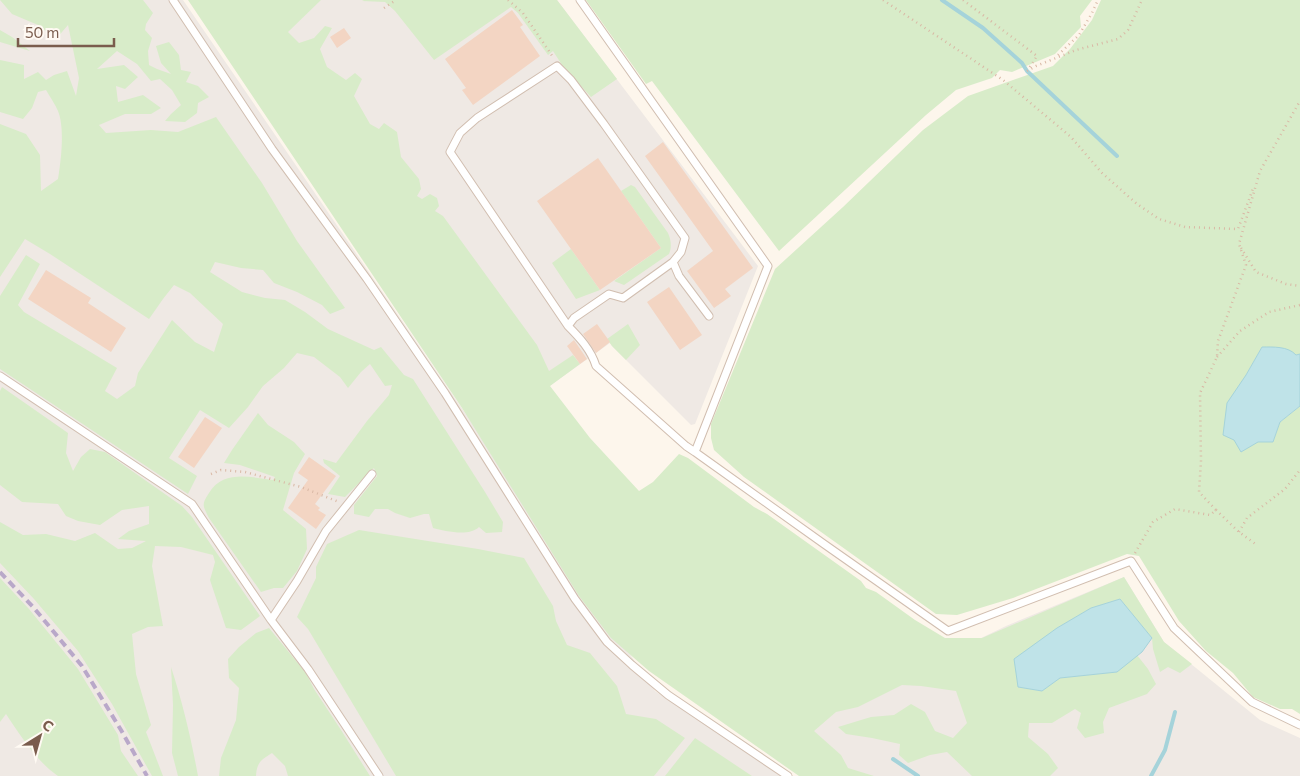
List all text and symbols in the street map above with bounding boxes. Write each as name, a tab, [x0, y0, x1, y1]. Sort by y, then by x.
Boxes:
scale bar	[18, 15, 114, 47]
text: 50 m	[25, 23, 59, 41]
north arrow	[15, 711, 65, 761]
text: С	[39, 716, 57, 735]

